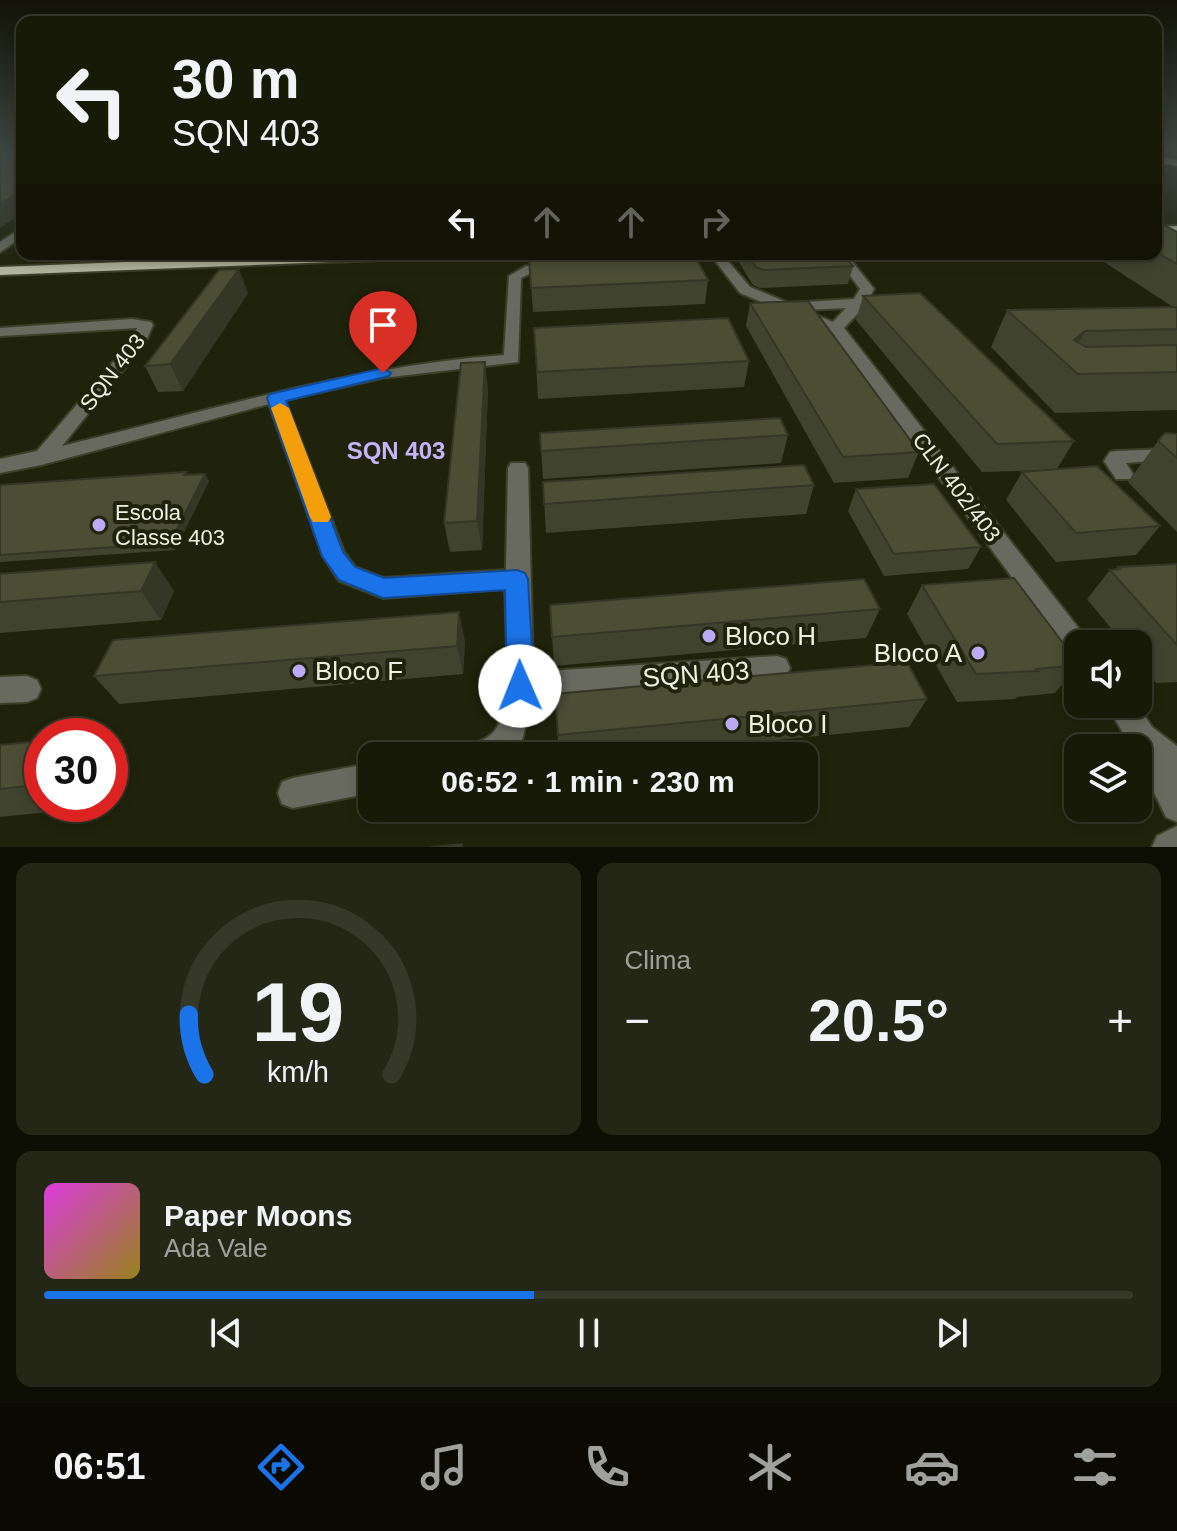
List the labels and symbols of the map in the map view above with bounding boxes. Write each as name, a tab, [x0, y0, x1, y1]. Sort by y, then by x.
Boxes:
pin	[349, 291, 417, 373]
street label: SQN 403	[75, 329, 150, 416]
street label: CLN 402/403	[908, 428, 1006, 547]
district label: SQN 403	[347, 437, 445, 464]
place label: Escola Classe 403	[115, 500, 225, 550]
marker: Escola Classe 403	[90, 516, 108, 534]
place label: Bloco H	[725, 621, 816, 651]
marker: Bloco H	[700, 627, 718, 645]
place label: Bloco A	[874, 638, 963, 668]
position arrow	[478, 644, 562, 728]
marker: Bloco A	[969, 644, 987, 662]
street label: SQN 403	[642, 655, 750, 693]
place label: Bloco F	[315, 656, 403, 686]
marker: Bloco F	[290, 662, 308, 680]
place label: Bloco I	[748, 709, 828, 739]
marker: Bloco I	[723, 715, 741, 733]
speed limit sign: 30	[24, 718, 128, 822]

